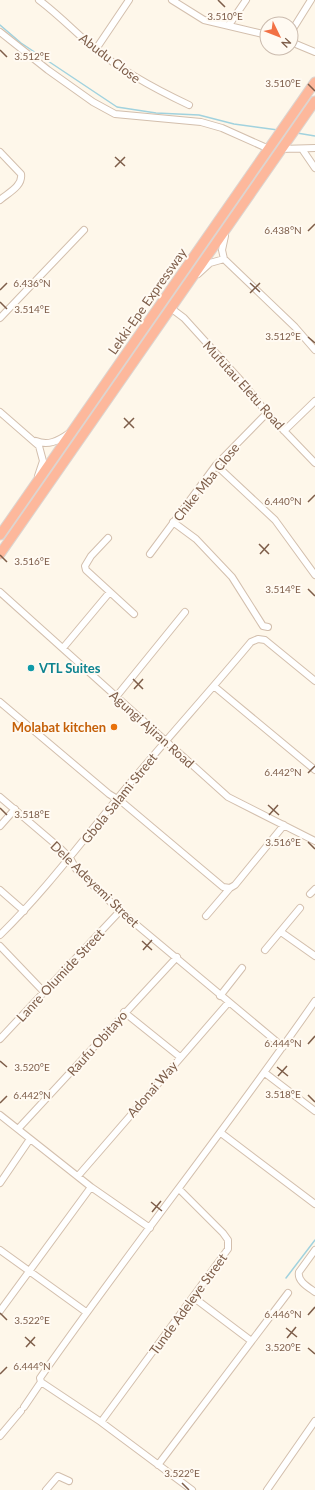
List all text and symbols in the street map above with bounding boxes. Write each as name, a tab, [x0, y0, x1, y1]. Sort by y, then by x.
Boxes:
text: 3.510°E	[207, 10, 243, 22]
north arrow	[259, 16, 299, 56]
street label: Abudu Close	[76, 30, 144, 86]
text: N	[279, 36, 294, 51]
text: 3.512°E	[14, 50, 50, 62]
text: 3.510°E	[265, 77, 301, 89]
text: 6.438°N	[264, 224, 302, 236]
street label: Lekki-Epe Expressway	[104, 245, 190, 357]
text: 6.436°N	[13, 277, 51, 289]
text: 3.514°E	[14, 303, 50, 315]
text: 3.512°E	[265, 330, 301, 342]
street label: Mufutau Eletu Road	[200, 337, 288, 433]
street label: Chike Mba Close	[170, 440, 243, 524]
text: 6.440°N	[264, 495, 302, 507]
text: 3.516°E	[14, 555, 50, 567]
text: 3.514°E	[265, 583, 301, 595]
place label: VTL Suites	[38, 660, 101, 676]
marker: VTL Suites	[26, 663, 36, 673]
street label: Agungi Ajiran Road	[106, 687, 198, 771]
place label: Molabat kitchen	[12, 719, 106, 735]
marker: Molabat kitchen	[109, 722, 119, 732]
street label: Gbola Salami Street	[78, 749, 160, 846]
text: 6.442°N	[264, 766, 302, 778]
text: 3.518°E	[14, 808, 50, 820]
text: 3.516°E	[265, 836, 301, 848]
street label: Dele Adeyemi Street	[47, 838, 143, 931]
street label: Lanre Olumide Street	[13, 925, 107, 1025]
street label: Raufu Obitayo	[63, 1007, 131, 1079]
text: 6.444°N	[264, 1037, 302, 1049]
street label: Adonai Way	[123, 1057, 181, 1120]
text: 3.520°E	[14, 1061, 50, 1073]
text: 3.518°E	[265, 1088, 301, 1100]
text: 6.442°N	[13, 1089, 51, 1101]
street label: Tunde Adeleye Street	[146, 1250, 230, 1358]
text: 6.446°N	[264, 1308, 302, 1320]
text: 3.522°E	[14, 1314, 50, 1326]
text: 3.520°E	[265, 1341, 301, 1353]
text: 6.444°N	[13, 1360, 51, 1372]
text: 3.522°E	[164, 1467, 200, 1479]

